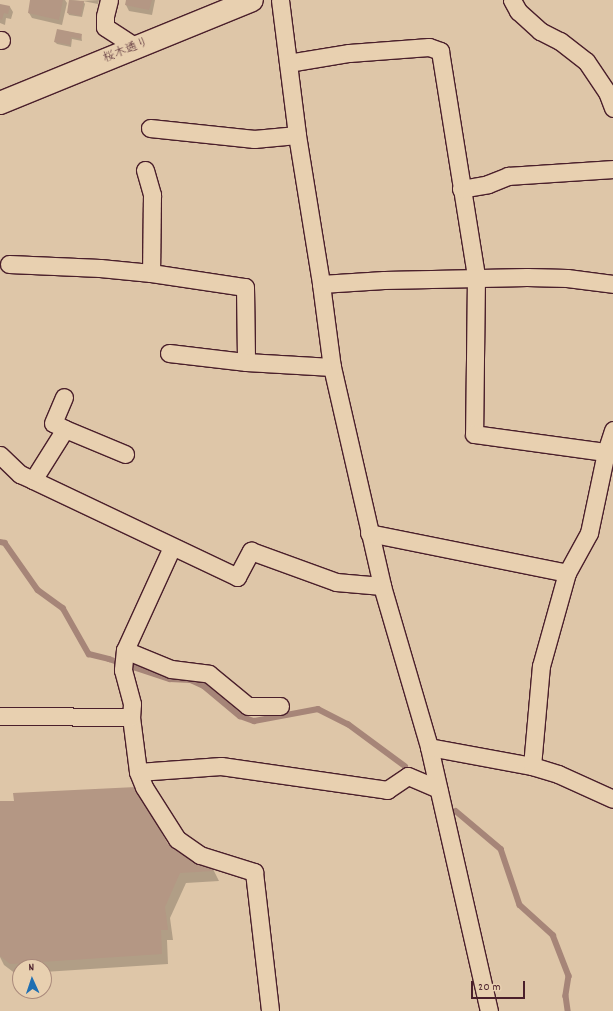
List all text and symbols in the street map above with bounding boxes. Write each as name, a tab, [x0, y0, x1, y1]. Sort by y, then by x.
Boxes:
street label: 桜木通り	[101, 35, 151, 67]
north arrow	[12, 959, 52, 999]
text: N	[28, 960, 35, 976]
scale bar	[473, 973, 527, 999]
text: 20 m	[478, 979, 501, 996]

